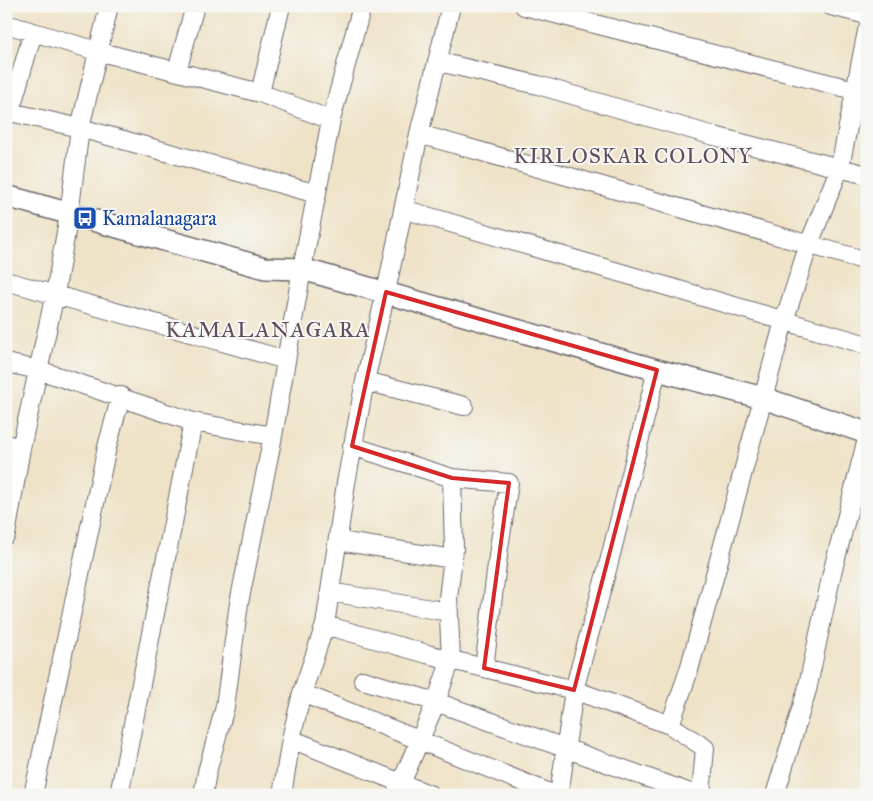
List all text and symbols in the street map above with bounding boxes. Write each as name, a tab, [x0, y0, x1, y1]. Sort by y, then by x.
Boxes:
district label: KIRLOSKAR COLONY	[513, 143, 753, 169]
bus stop icon: Kamalanagara	[72, 205, 98, 231]
place label: Kamalanagara	[102, 206, 217, 231]
district label: KAMALANAGARA	[165, 316, 371, 343]

